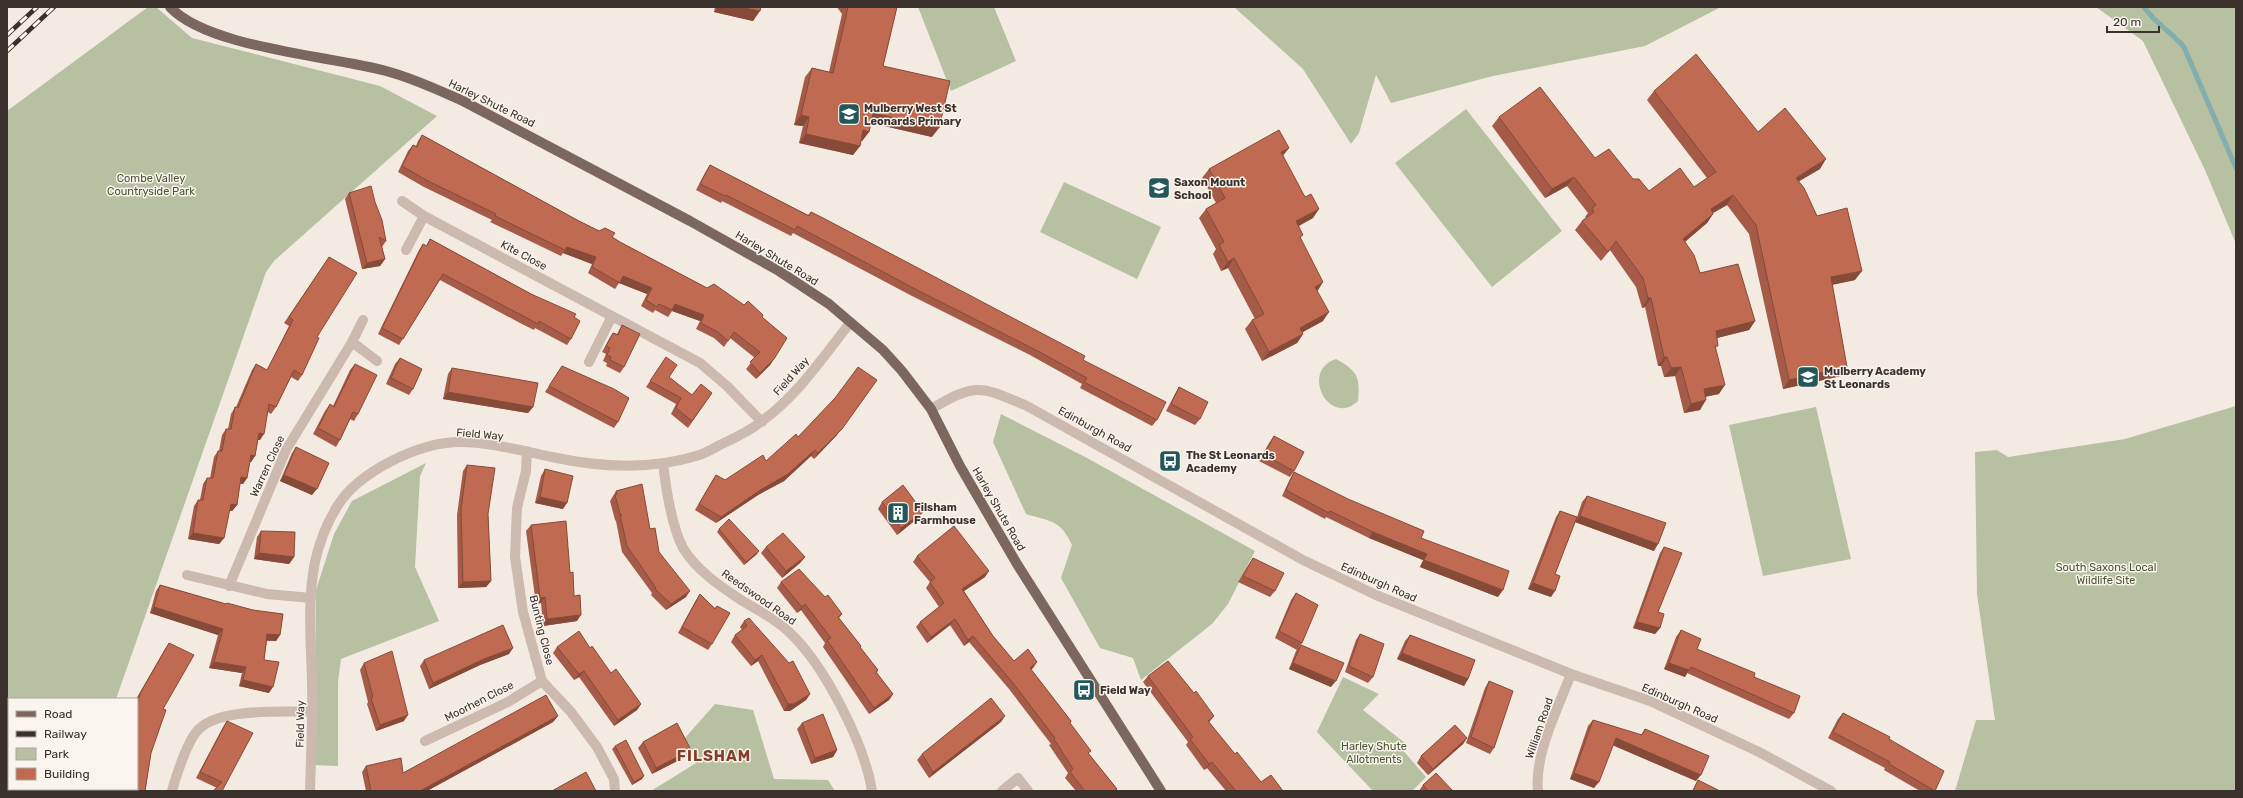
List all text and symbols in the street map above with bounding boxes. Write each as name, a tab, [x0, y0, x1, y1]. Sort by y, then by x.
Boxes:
scale bar	[2107, 8, 2159, 34]
text: 20 m	[2113, 15, 2141, 29]
street label: Harley Shute Road	[446, 77, 537, 130]
school or university icon: Mulberry West St Leonards Primary	[836, 101, 862, 127]
place label: Mulberry West St Leonards Primary	[864, 102, 962, 128]
park label: Combe Valley Countryside Park	[107, 172, 195, 198]
school or university icon: Saxon Mount School	[1146, 175, 1172, 201]
place label: Saxon Mount School	[1174, 176, 1245, 202]
street label: Harley Shute Road	[733, 228, 821, 288]
street label: Kite Close	[498, 238, 549, 273]
street label: Field Way	[771, 354, 812, 398]
school or university icon: Mulberry Academy St Leonards	[1795, 364, 1821, 390]
place label: Mulberry Academy St Leonards	[1824, 365, 1926, 391]
street label: Edinburgh Road	[1056, 404, 1134, 455]
street label: Field Way	[456, 426, 504, 443]
street label: Warren Close	[248, 433, 287, 499]
bus stop icon: The St Leonards Academy	[1157, 448, 1183, 474]
place label: The St Leonards Academy	[1186, 449, 1275, 475]
street label: Harley Shute Road	[969, 465, 1028, 553]
building icon: Filsham Farmhouse	[885, 500, 911, 526]
place label: Filsham Farmhouse	[914, 501, 976, 527]
street label: Edinburgh Road	[1339, 560, 1419, 605]
park label: South Saxons Local Wildlife Site	[2056, 561, 2156, 587]
street label: Reedswood Road	[719, 567, 799, 628]
street label: Bunting Close	[527, 594, 556, 666]
bus stop icon: Field Way	[1071, 677, 1097, 703]
street label: Moorhen Close	[442, 678, 516, 724]
street label: Edinburgh Road	[1640, 681, 1720, 726]
place label: Field Way	[1100, 684, 1151, 697]
street label: William Road	[1523, 696, 1556, 761]
legend	[8, 698, 138, 790]
street label: Field Way	[294, 700, 307, 748]
text: Road	[44, 707, 72, 721]
text: Railway	[44, 727, 87, 741]
park label: Harley Shute Allotments	[1341, 740, 1407, 766]
text: Park	[44, 747, 70, 761]
district label: FILSHAM	[677, 747, 751, 765]
text: Building	[44, 767, 90, 781]

